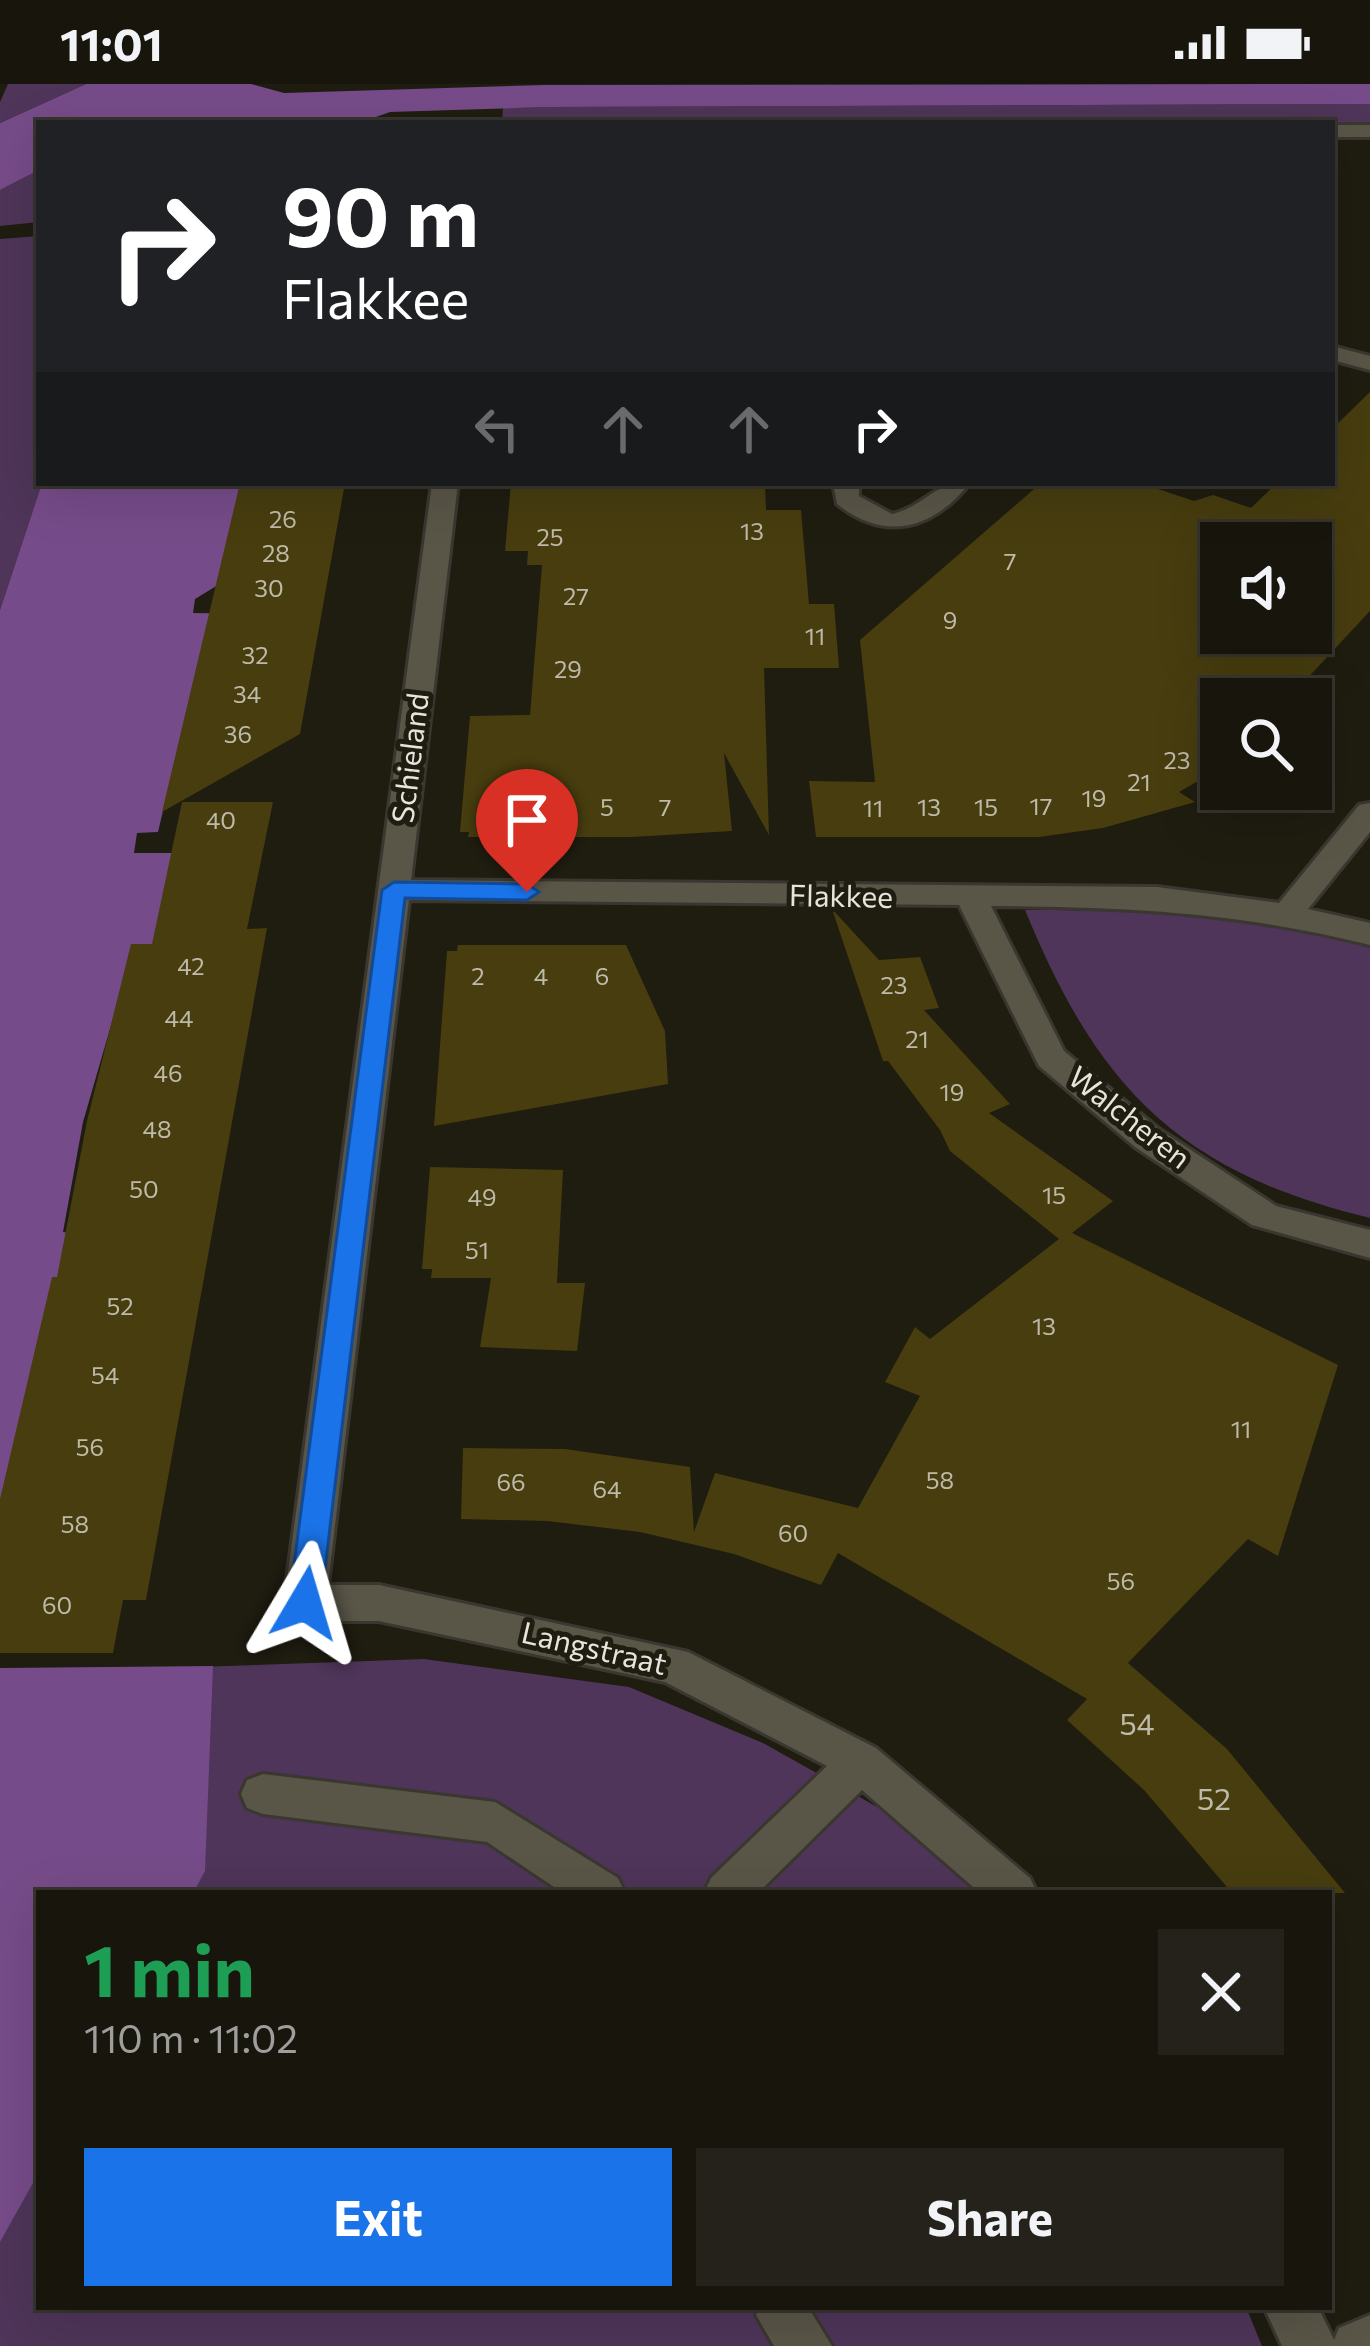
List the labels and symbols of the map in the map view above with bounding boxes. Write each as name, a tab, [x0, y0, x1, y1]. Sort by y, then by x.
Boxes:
house number: 26	[269, 504, 297, 533]
house number: 13	[740, 516, 764, 545]
house number: 25	[536, 522, 564, 551]
house number: 28	[262, 538, 290, 567]
house number: 7	[1004, 546, 1016, 575]
house number: 30	[254, 573, 284, 602]
house number: 27	[563, 581, 589, 610]
house number: 9	[943, 605, 957, 634]
house number: 11	[805, 621, 825, 650]
house number: 32	[242, 640, 268, 669]
house number: 29	[554, 654, 582, 683]
house number: 34	[233, 679, 261, 708]
street label: Schieland	[382, 690, 435, 825]
house number: 36	[224, 719, 252, 748]
house number: 23	[1163, 745, 1191, 774]
house number: 21	[1127, 767, 1151, 796]
pin	[476, 769, 578, 892]
house number: 19	[1082, 783, 1106, 812]
house number: 17	[1030, 791, 1052, 820]
house number: 5	[600, 792, 614, 821]
house number: 7	[659, 792, 671, 821]
house number: 13	[917, 792, 941, 821]
house number: 15	[974, 792, 998, 821]
house number: 11	[863, 793, 883, 822]
house number: 40	[206, 805, 236, 834]
street label: Flakkee	[789, 875, 893, 914]
house number: 42	[177, 951, 205, 980]
house number: 2	[471, 961, 485, 990]
house number: 4	[534, 961, 548, 990]
house number: 6	[595, 961, 609, 990]
house number: 23	[880, 970, 908, 999]
house number: 44	[165, 1003, 193, 1032]
house number: 21	[905, 1024, 929, 1053]
street label: Walcheren	[1062, 1057, 1199, 1175]
house number: 46	[154, 1058, 182, 1087]
house number: 19	[940, 1077, 964, 1106]
house number: 48	[143, 1114, 171, 1143]
house number: 50	[129, 1174, 159, 1203]
house number: 15	[1042, 1180, 1066, 1209]
house number: 49	[468, 1182, 496, 1211]
house number: 51	[465, 1235, 489, 1264]
house number: 52	[106, 1291, 134, 1320]
house number: 13	[1032, 1311, 1056, 1340]
house number: 54	[91, 1360, 119, 1389]
house number: 11	[1231, 1414, 1251, 1443]
house number: 56	[76, 1432, 104, 1461]
house number: 58	[926, 1465, 954, 1494]
house number: 66	[496, 1467, 526, 1496]
house number: 64	[593, 1474, 621, 1503]
house number: 58	[61, 1509, 89, 1538]
house number: 60	[778, 1518, 808, 1547]
position arrow	[242, 1540, 368, 1666]
house number: 56	[1107, 1566, 1135, 1595]
house number: 60	[42, 1590, 72, 1619]
street label: Langstraat	[519, 1612, 671, 1681]
house number: 54	[1119, 1704, 1155, 1741]
house number: 52	[1197, 1779, 1231, 1816]

